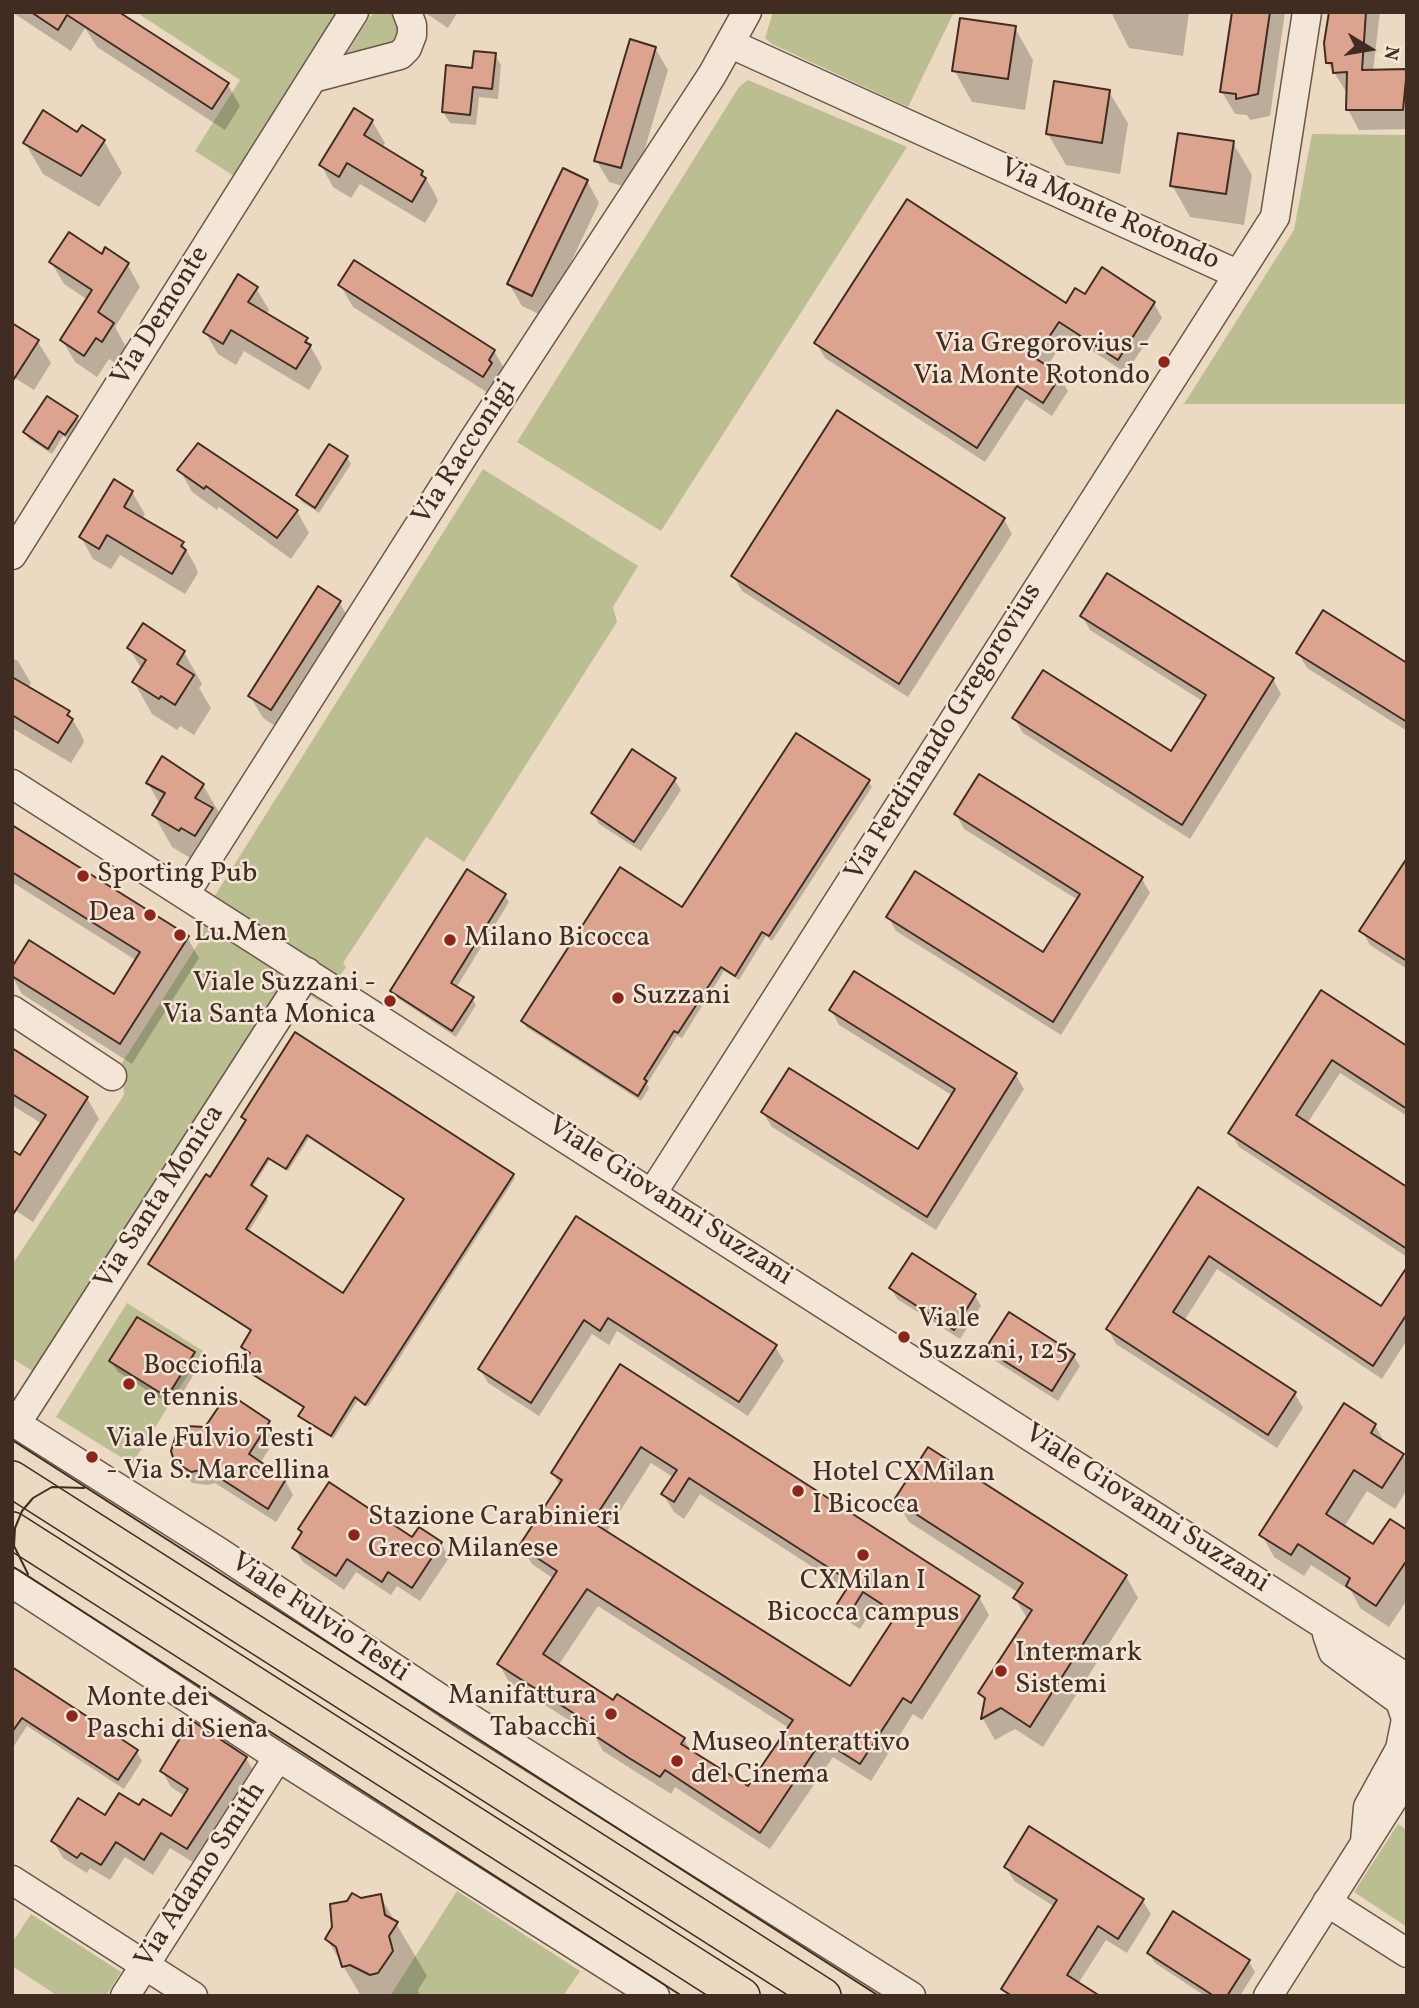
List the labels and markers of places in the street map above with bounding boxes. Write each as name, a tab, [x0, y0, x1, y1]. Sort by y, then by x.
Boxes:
place label: Via Gregorovius - Via Monte Rotondo	[913, 329, 1150, 395]
marker: Via Gregorovius - Via Monte Rotondo	[1156, 354, 1172, 370]
place label: Sporting Pub	[97, 859, 257, 893]
marker: Sporting Pub	[75, 868, 91, 884]
place label: Dea	[88, 898, 136, 932]
marker: Dea	[142, 907, 158, 923]
place label: Lu.Men	[194, 918, 288, 952]
place label: Milano Bicocca	[464, 923, 650, 957]
marker: Lu.Men	[172, 927, 188, 943]
marker: Milano Bicocca	[442, 932, 458, 948]
place label: Viale Suzzani - Via Santa Monica	[163, 968, 376, 1034]
place label: Suzzani	[632, 981, 730, 1015]
marker: Suzzani	[610, 990, 626, 1006]
marker: Viale Suzzani - Via Santa Monica	[382, 993, 398, 1009]
place label: Viale Suzzani, 125	[918, 1304, 1069, 1370]
marker: Viale Suzzani, 125	[896, 1329, 912, 1345]
place label: Bocciofila e tennis	[143, 1351, 264, 1417]
marker: Bocciofila e tennis	[121, 1376, 137, 1392]
place label: Viale Fulvio Testi - Via S. Marcellina	[106, 1424, 330, 1490]
marker: Viale Fulvio Testi - Via S. Marcellina	[84, 1449, 100, 1465]
place label: Hotel CXMilan I Bicocca	[812, 1458, 995, 1524]
marker: Hotel CXMilan I Bicocca	[790, 1483, 806, 1499]
place label: Stazione Carabinieri Greco Milanese	[368, 1502, 620, 1568]
marker: Stazione Carabinieri Greco Milanese	[346, 1527, 362, 1543]
marker: CXMilan I Bicocca campus	[855, 1547, 871, 1563]
place label: CXMilan I Bicocca campus	[767, 1566, 959, 1632]
place label: Intermark Sistemi	[1015, 1638, 1142, 1704]
marker: Intermark Sistemi	[993, 1663, 1009, 1679]
place label: Manifattura Tabacchi	[448, 1681, 597, 1747]
place label: Monte dei Paschi di Siena	[86, 1683, 268, 1749]
marker: Manifattura Tabacchi	[603, 1706, 619, 1722]
marker: Monte dei Paschi di Siena	[64, 1708, 80, 1724]
place label: Museo Interattivo del Cinema	[691, 1728, 910, 1794]
marker: Museo Interattivo del Cinema	[669, 1753, 685, 1769]

